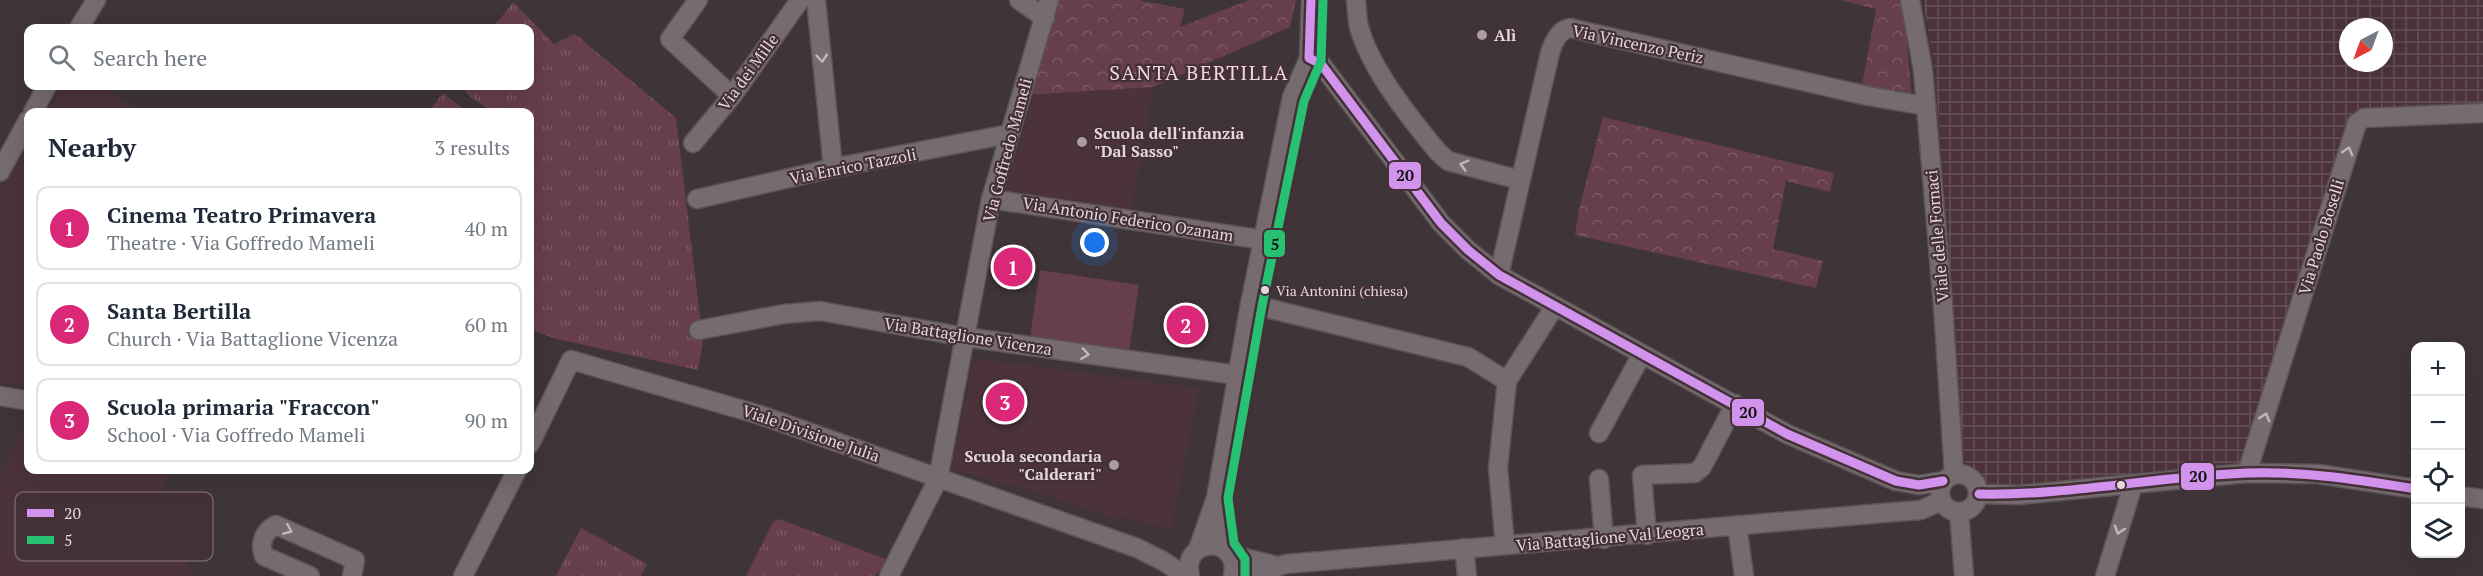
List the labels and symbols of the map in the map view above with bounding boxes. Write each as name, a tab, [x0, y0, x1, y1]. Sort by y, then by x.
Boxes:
north arrow	[2339, 18, 2393, 72]
street label: Via Vincenzo Periz	[1570, 19, 1706, 69]
place label: Alì	[1494, 24, 1516, 46]
marker: Alì	[1475, 28, 1489, 42]
street label: Via dei Mille	[713, 29, 783, 115]
one-way arrow	[815, 54, 828, 63]
district label: SANTA BERTILLA	[1109, 59, 1289, 86]
street label: Via Goffredo Mameli	[977, 76, 1037, 224]
place label: Scuola dell'infanzia "Dal Sasso"	[1094, 122, 1245, 162]
marker: Scuola dell'infanzia "Dal Sasso"	[1075, 135, 1089, 149]
street label: Via Enrico Tazzoli	[788, 143, 918, 189]
one-way arrow	[2341, 146, 2353, 157]
one-way arrow	[1459, 160, 1470, 172]
line badge: 20	[1388, 161, 1422, 190]
text: 20	[1396, 164, 1414, 186]
street label: Viale delle Fornaci	[1920, 169, 1954, 303]
street label: Via Paolo Boselli	[2293, 176, 2349, 298]
street label: Via Antonio Federico Ozanam	[1021, 191, 1235, 247]
your location	[1080, 228, 1109, 257]
line badge: 5	[1263, 229, 1286, 258]
text: 5	[1270, 233, 1280, 255]
pin: 1	[994, 244, 1032, 290]
place label: Via Antonini (chiesa)	[1276, 281, 1408, 300]
marker: Via Antonini (chiesa)	[1259, 284, 1271, 296]
pin: 2	[1166, 302, 1206, 348]
street label: Via Battaglione Vicenza	[882, 312, 1054, 360]
one-way arrow	[1080, 347, 1089, 360]
pin: 3	[986, 380, 1024, 424]
line badge: 20	[1731, 398, 1765, 427]
street label: Viale Divisione Julia	[739, 399, 883, 467]
text: 20	[1739, 401, 1757, 423]
one-way arrow	[2258, 412, 2270, 423]
place label: Scuola secondaria "Calderari"	[965, 445, 1102, 485]
marker: Scuola secondaria "Calderari"	[1107, 458, 1121, 472]
line badge: 20	[2180, 462, 2215, 491]
text: 20	[2189, 465, 2207, 487]
unlabelled marker	[2115, 479, 2127, 491]
legend	[15, 492, 213, 561]
text: 20	[64, 502, 81, 524]
street label: Via Battaglione Val Leogra	[1515, 518, 1705, 556]
one-way arrow	[282, 523, 293, 535]
one-way arrow	[2114, 524, 2126, 535]
text: 5	[64, 529, 73, 551]

